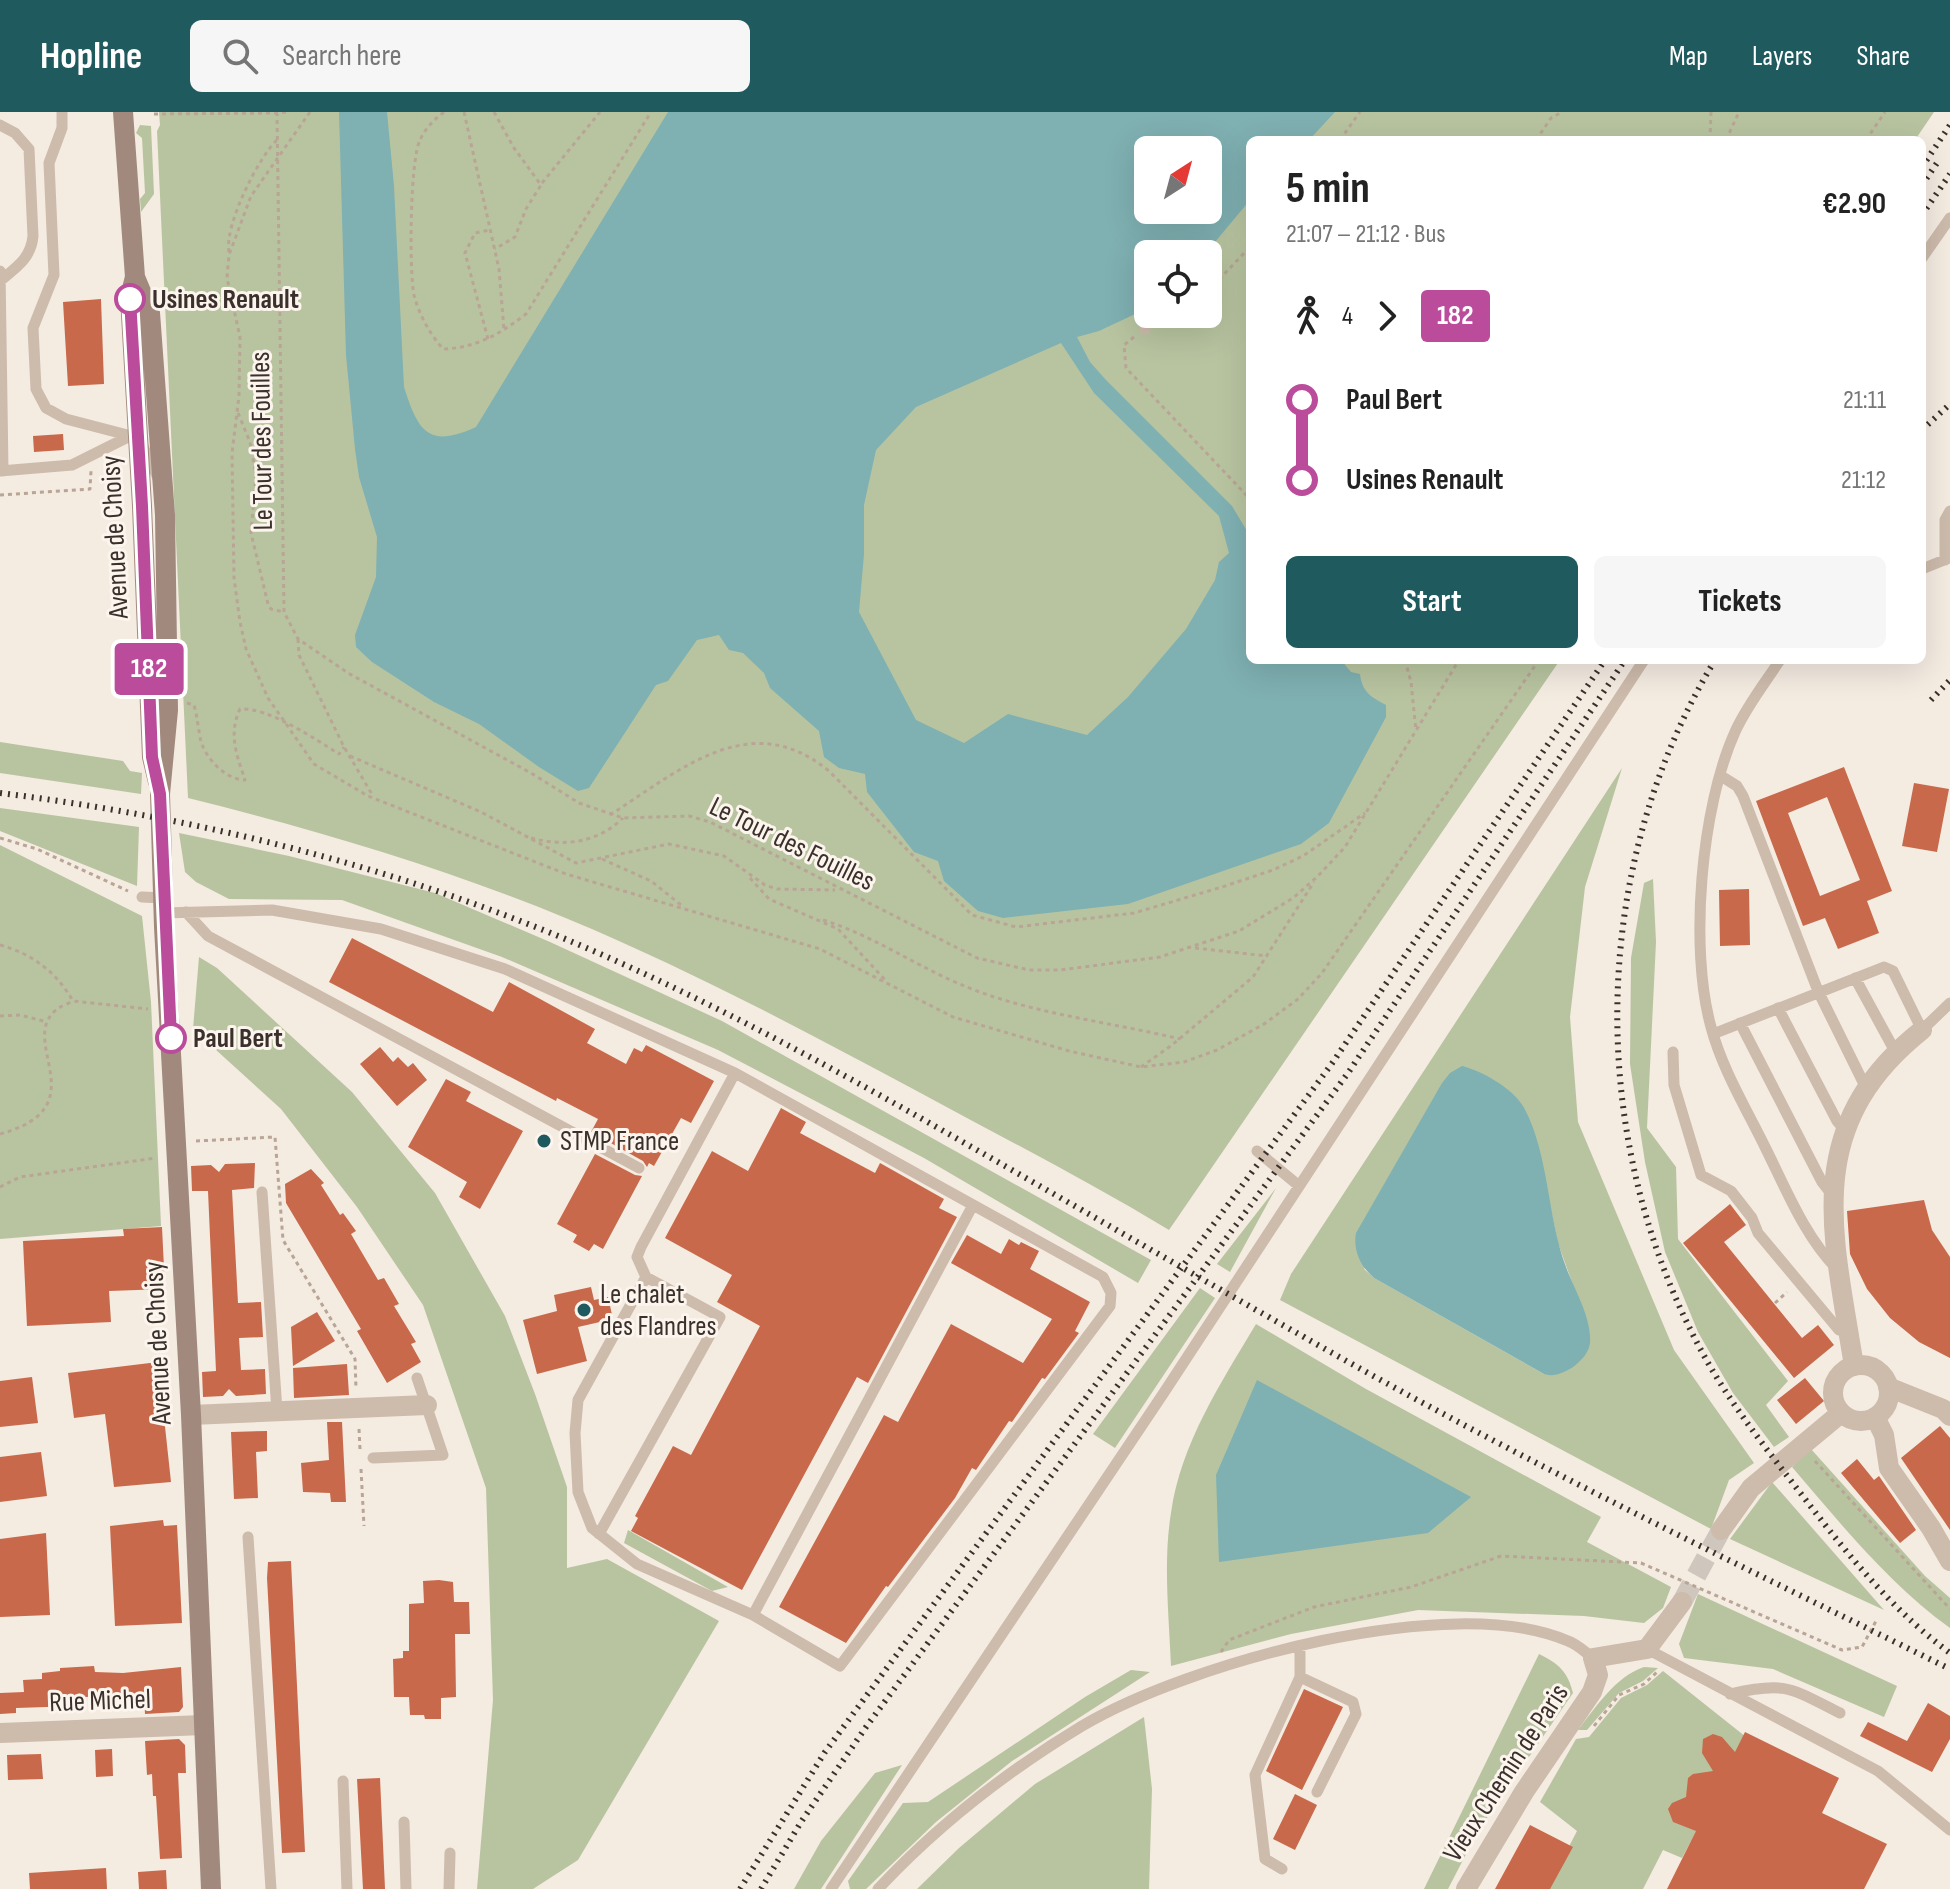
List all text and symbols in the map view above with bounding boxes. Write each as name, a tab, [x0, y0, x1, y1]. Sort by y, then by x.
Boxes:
search box	[190, 20, 750, 92]
text: Hopline	[40, 34, 142, 79]
icon: search	[218, 34, 262, 78]
text: Search here	[282, 38, 402, 74]
text: Map	[1669, 40, 1708, 73]
text: Layers	[1752, 40, 1812, 73]
text: Share	[1856, 40, 1910, 73]
north arrow	[1134, 136, 1222, 224]
map controls	[1134, 136, 1222, 328]
text: 5 min	[1286, 162, 1370, 215]
text: €2.90	[1822, 186, 1886, 222]
text: 21:07 – 21:12 · Bus	[1286, 219, 1446, 250]
button: locate	[1134, 240, 1222, 328]
place label: Usines Renault	[152, 283, 299, 316]
marker: Usines Renault	[115, 284, 145, 314]
icon: walk	[1286, 294, 1330, 338]
icon: forward	[1365, 294, 1409, 338]
text: 182	[1437, 299, 1474, 332]
text: 4	[1342, 301, 1353, 332]
street label: Le Tour des Fouilles	[244, 351, 280, 531]
text: Paul Bert	[1346, 382, 1442, 418]
text: 21:11	[1843, 385, 1886, 416]
street label: Avenue de Choisy	[94, 454, 136, 620]
text: Usines Renault	[1346, 462, 1504, 498]
text: 21:12	[1841, 465, 1886, 496]
button: Start	[1286, 556, 1578, 648]
button: Tickets	[1594, 556, 1886, 648]
line badge: 182	[103, 643, 195, 695]
text: 182	[131, 652, 167, 685]
street label: Le Tour des Fouilles	[704, 790, 880, 898]
place label: Paul Bert	[193, 1022, 283, 1055]
marker: Paul Bert	[156, 1023, 186, 1053]
place label: STMP France	[560, 1125, 679, 1158]
marker: STMP France	[535, 1132, 553, 1150]
street label: Avenue de Choisy	[137, 1260, 179, 1426]
place label: Le chalet des Flandres	[600, 1278, 717, 1343]
marker: Le chalet des Flandres	[575, 1301, 593, 1319]
street label: Vieux Chemin de Paris	[1436, 1678, 1576, 1868]
street label: Rue Michel	[49, 1683, 151, 1719]

